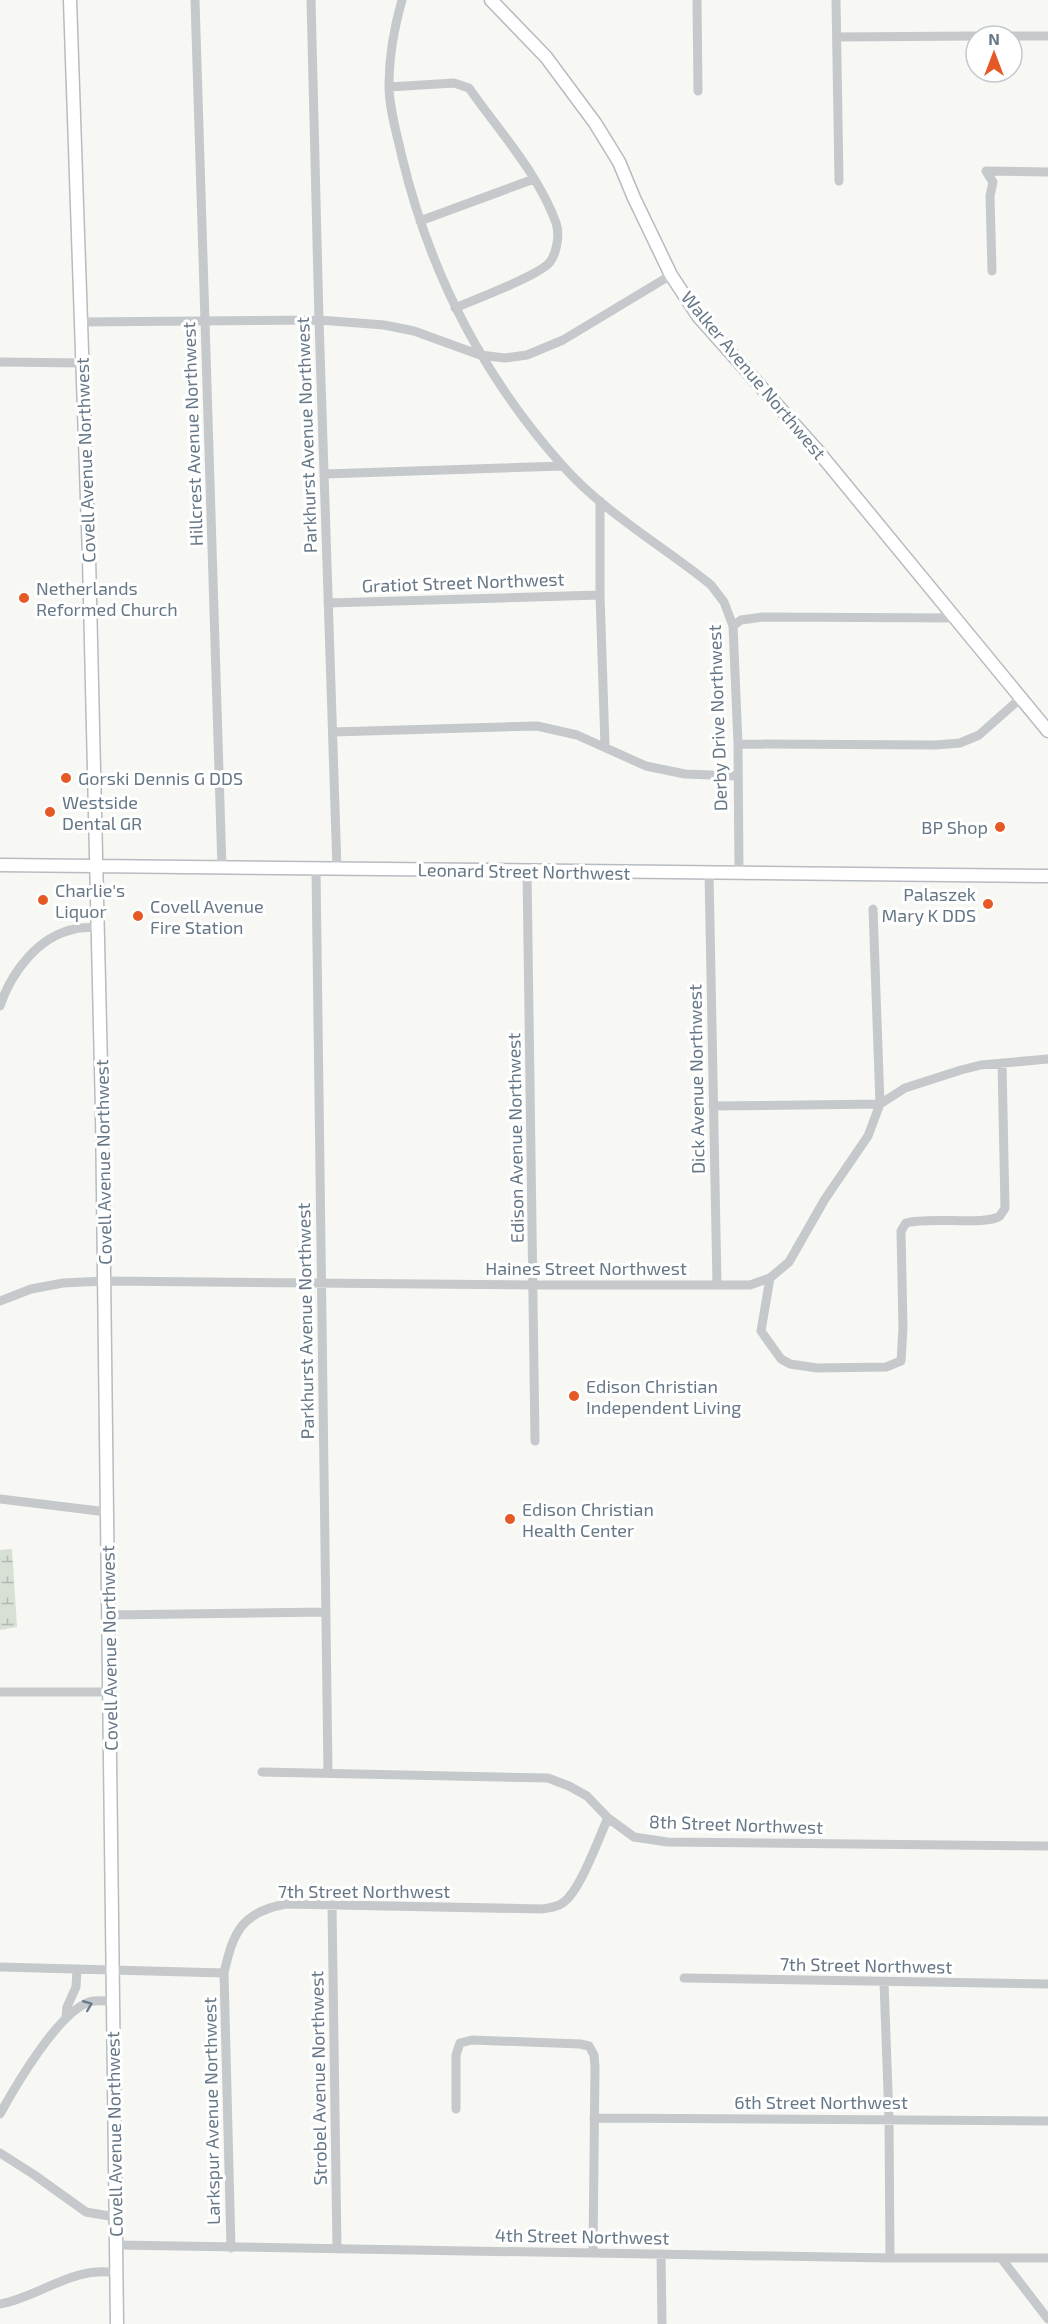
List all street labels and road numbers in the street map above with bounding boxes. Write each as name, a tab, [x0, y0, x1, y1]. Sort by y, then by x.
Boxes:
street label: Walker Avenue Northwest	[677, 286, 831, 464]
street label: Parkhurst Avenue Northwest	[291, 316, 321, 554]
street label: Hillcrest Avenue Northwest	[177, 321, 207, 547]
street label: Covell Avenue Northwest	[70, 357, 100, 563]
street label: Gratiot Street Northwest	[361, 567, 565, 597]
street label: Derby Drive Northwest	[703, 624, 731, 812]
street label: Leonard Street Northwest	[417, 858, 631, 884]
street label: Dick Avenue Northwest	[683, 984, 709, 1174]
street label: Edison Avenue Northwest	[502, 1032, 528, 1243]
street label: Covell Avenue Northwest	[90, 1059, 116, 1265]
street label: Parkhurst Avenue Northwest	[292, 1202, 318, 1439]
street label: Haines Street Northwest	[485, 1257, 687, 1279]
street label: Covell Avenue Northwest	[96, 1545, 122, 1751]
street label: 8th Street Northwest	[649, 1810, 824, 1838]
street label: 7th Street Northwest	[278, 1880, 450, 1902]
street label: 7th Street Northwest	[780, 1952, 953, 1978]
street label: Strobel Avenue Northwest	[305, 1970, 331, 2186]
street label: Larkspur Avenue Northwest	[198, 1997, 224, 2225]
street label: Covell Avenue Northwest	[101, 2031, 127, 2237]
street label: 6th Street Northwest	[734, 2091, 908, 2113]
street label: 4th Street Northwest	[495, 2223, 669, 2249]

